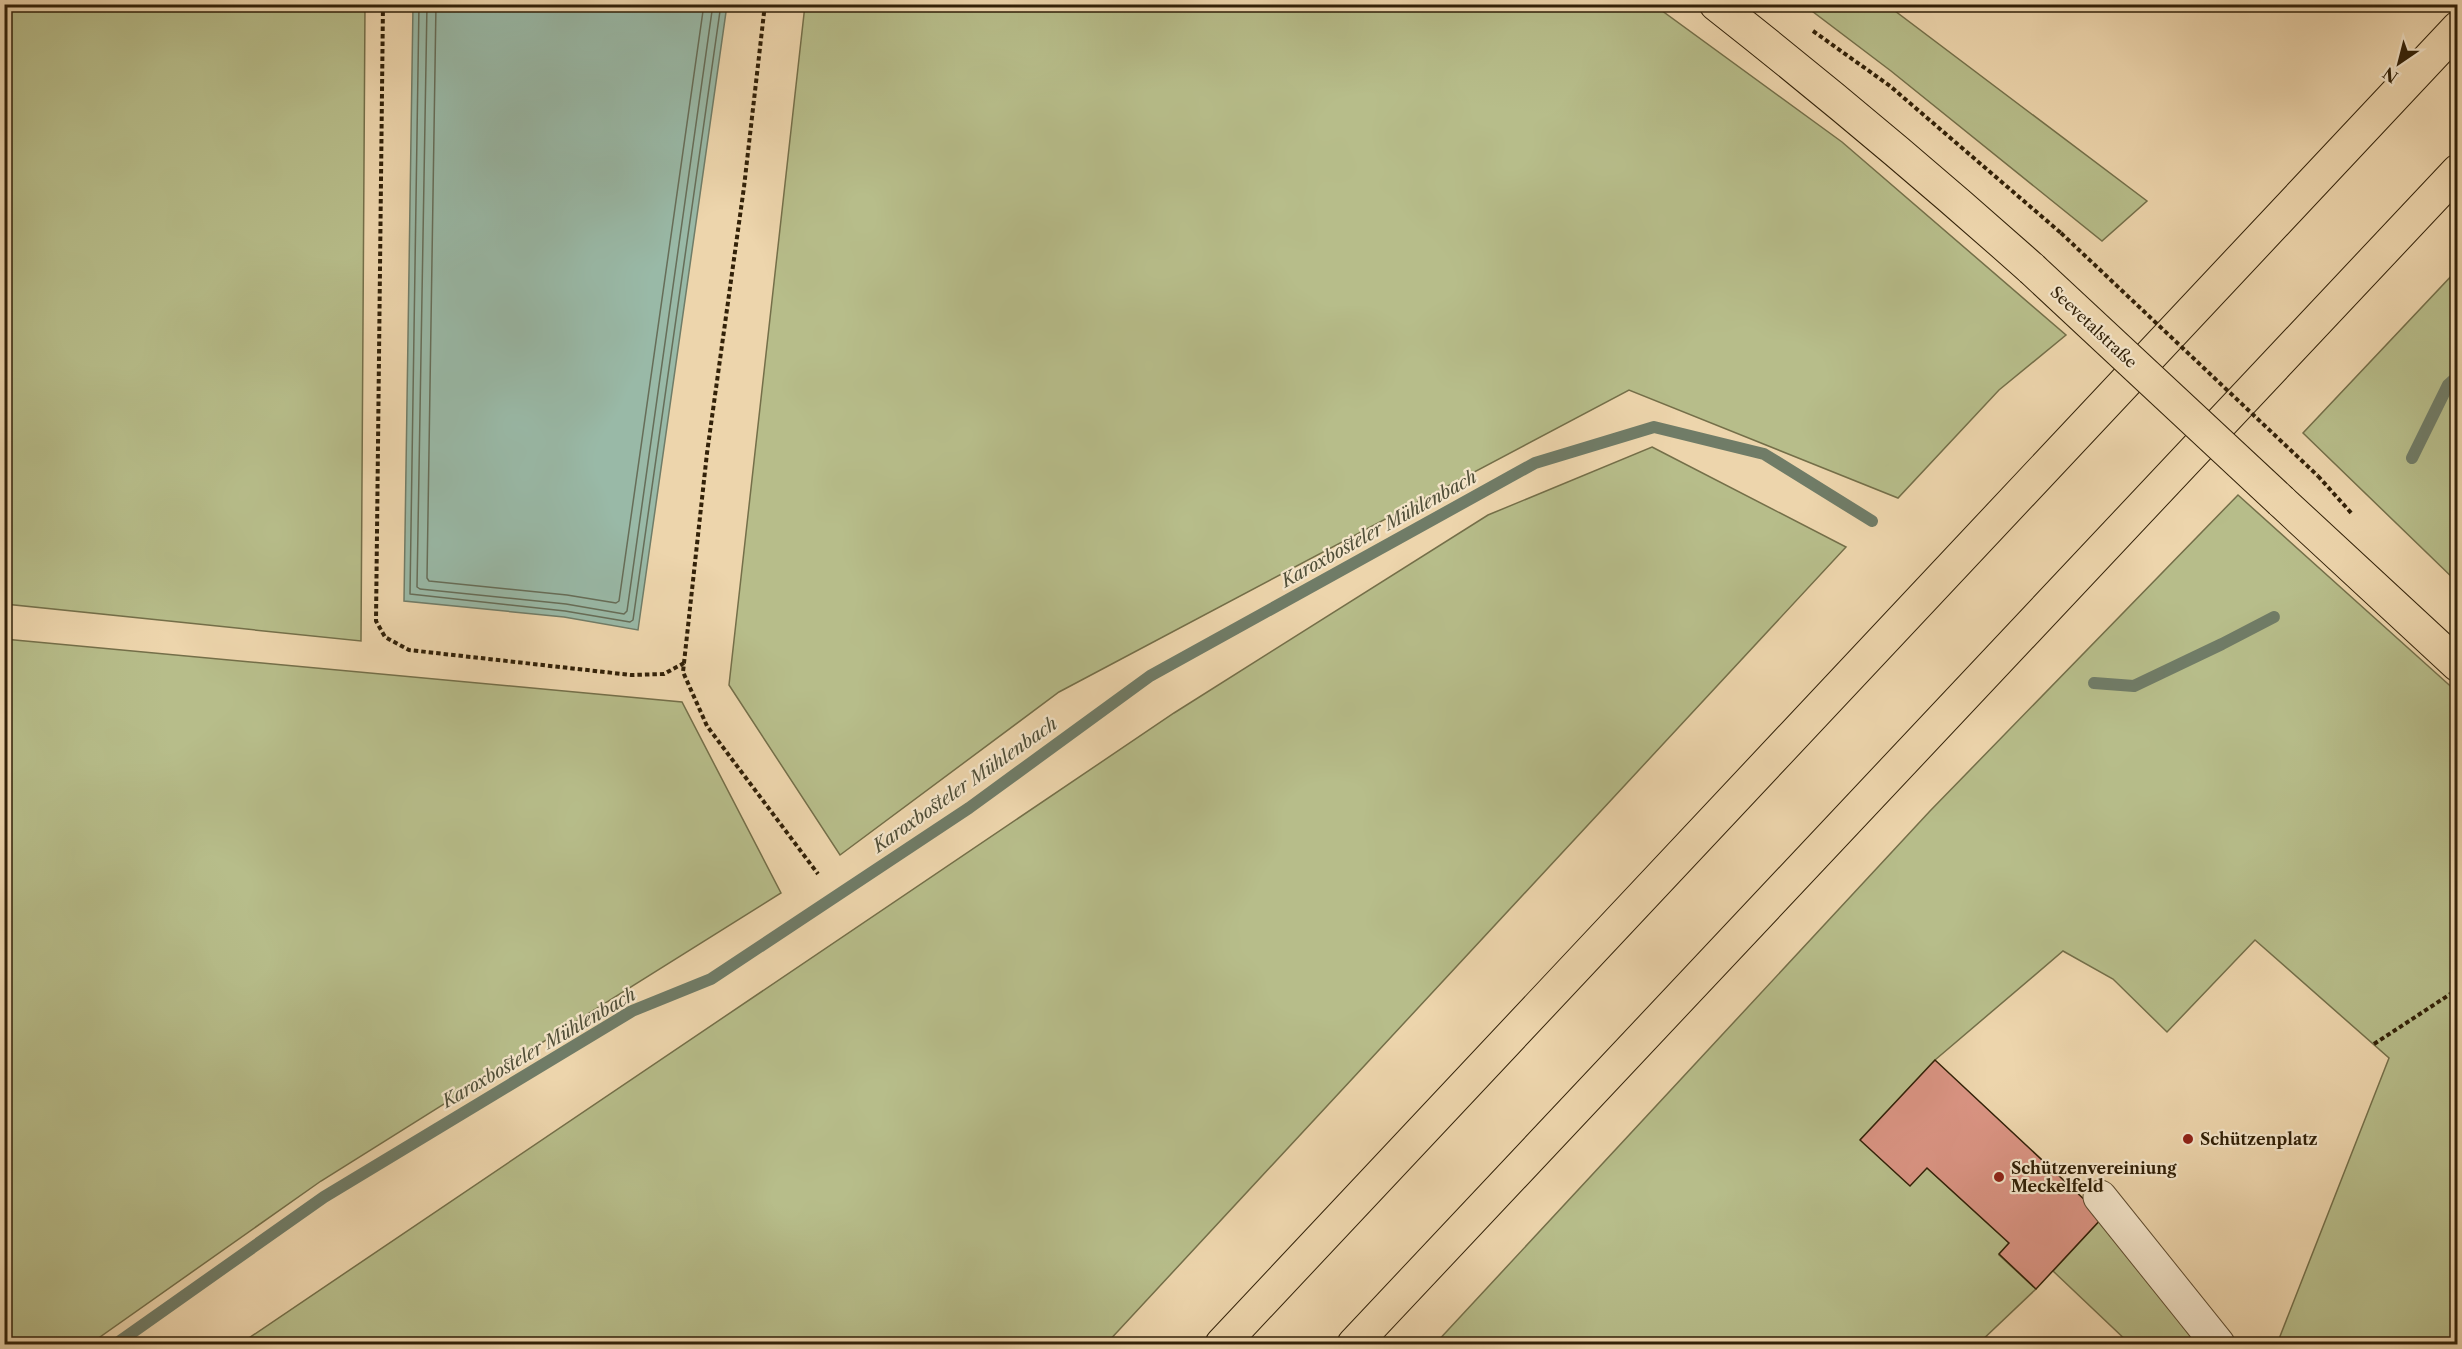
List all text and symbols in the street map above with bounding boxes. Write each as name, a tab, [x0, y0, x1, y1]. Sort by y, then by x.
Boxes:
north arrow	[2369, 33, 2429, 93]
text: N	[2379, 63, 2402, 87]
street label: Seevetalstraße	[2047, 282, 2141, 372]
water label: Karoxbosteler Mühlenbach	[1276, 466, 1481, 593]
water label: Karoxbosteler Mühlenbach	[867, 713, 1062, 858]
water label: Karoxbosteler Mühlenbach	[436, 983, 640, 1114]
place label: Schützenplatz	[2200, 1129, 2318, 1149]
marker: Schützenplatz	[2181, 1132, 2195, 1146]
place label: Schützenvereiniung Meckelfeld	[2011, 1158, 2177, 1196]
marker: Schützenvereiniung Meckelfeld	[1992, 1170, 2006, 1184]

